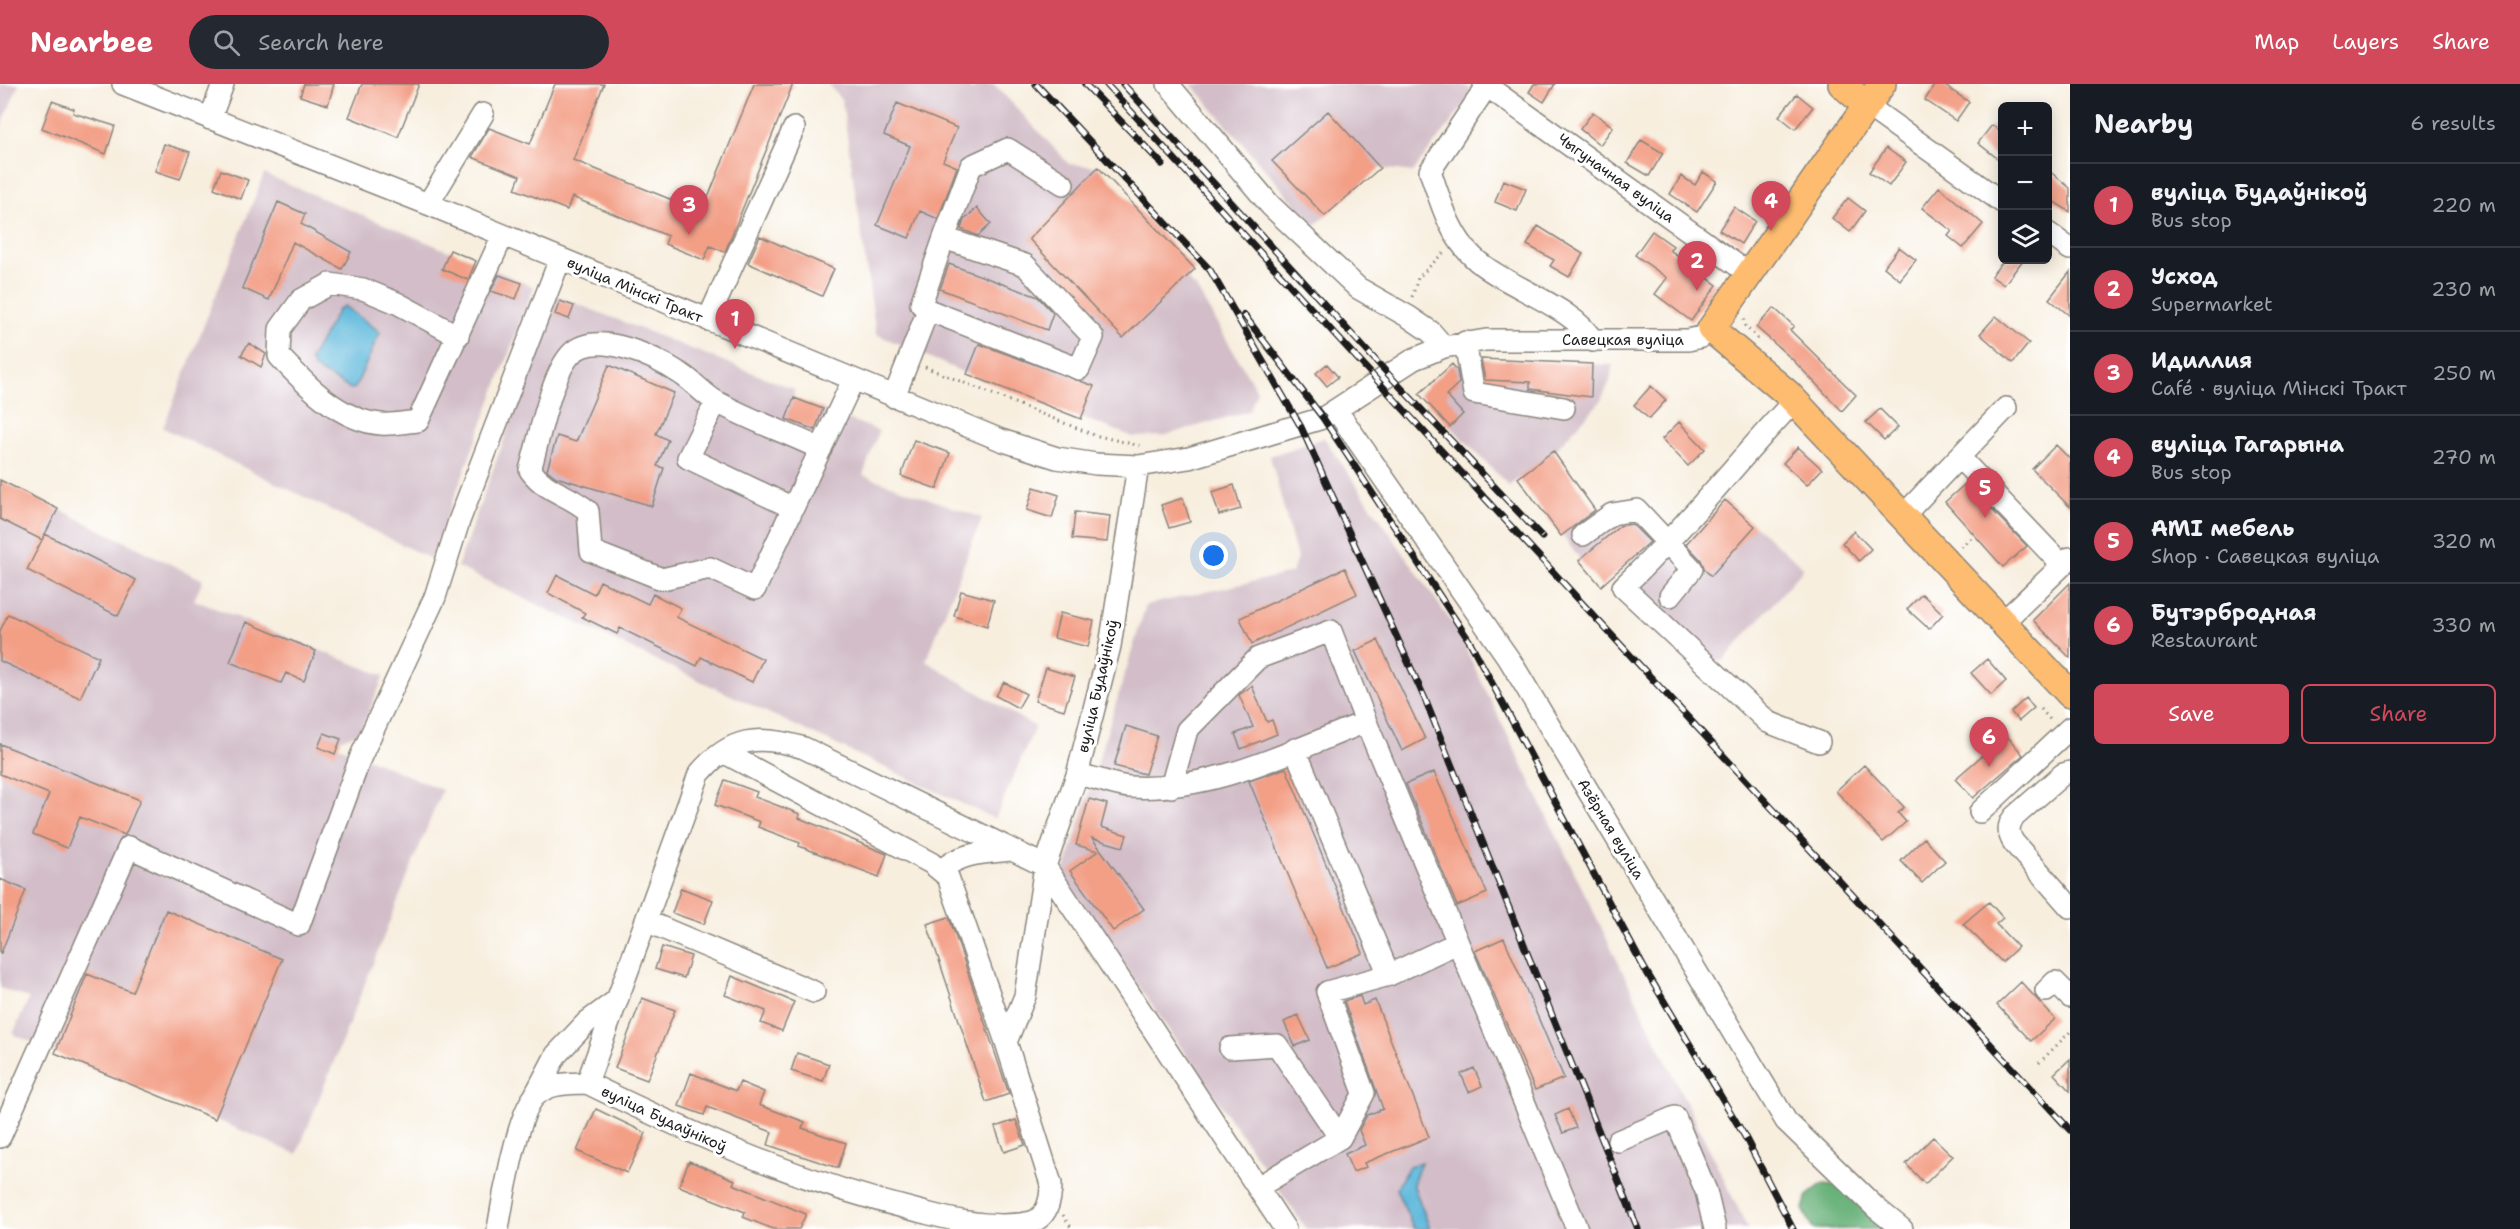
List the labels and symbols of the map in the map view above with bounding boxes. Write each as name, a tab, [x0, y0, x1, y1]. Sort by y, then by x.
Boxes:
street label: Чыгуначная вуліца	[1554, 129, 1679, 228]
pin: 4	[1752, 182, 1790, 231]
pin: 3	[670, 186, 708, 235]
pin: 2	[1678, 242, 1716, 291]
street label: вуліца Мінскі Тракт	[564, 252, 706, 328]
pin: 1	[716, 300, 754, 349]
street label: Савецкая вуліца	[1562, 330, 1685, 350]
pin: 5	[1966, 468, 2004, 518]
your location	[1199, 541, 1228, 570]
street label: вуліца Будаўнікоў	[1073, 617, 1123, 755]
pin: 6	[1970, 718, 2008, 767]
street label: Азёрная вуліца	[1573, 775, 1649, 884]
street label: вуліца Будаўнікоў	[598, 1081, 730, 1157]

